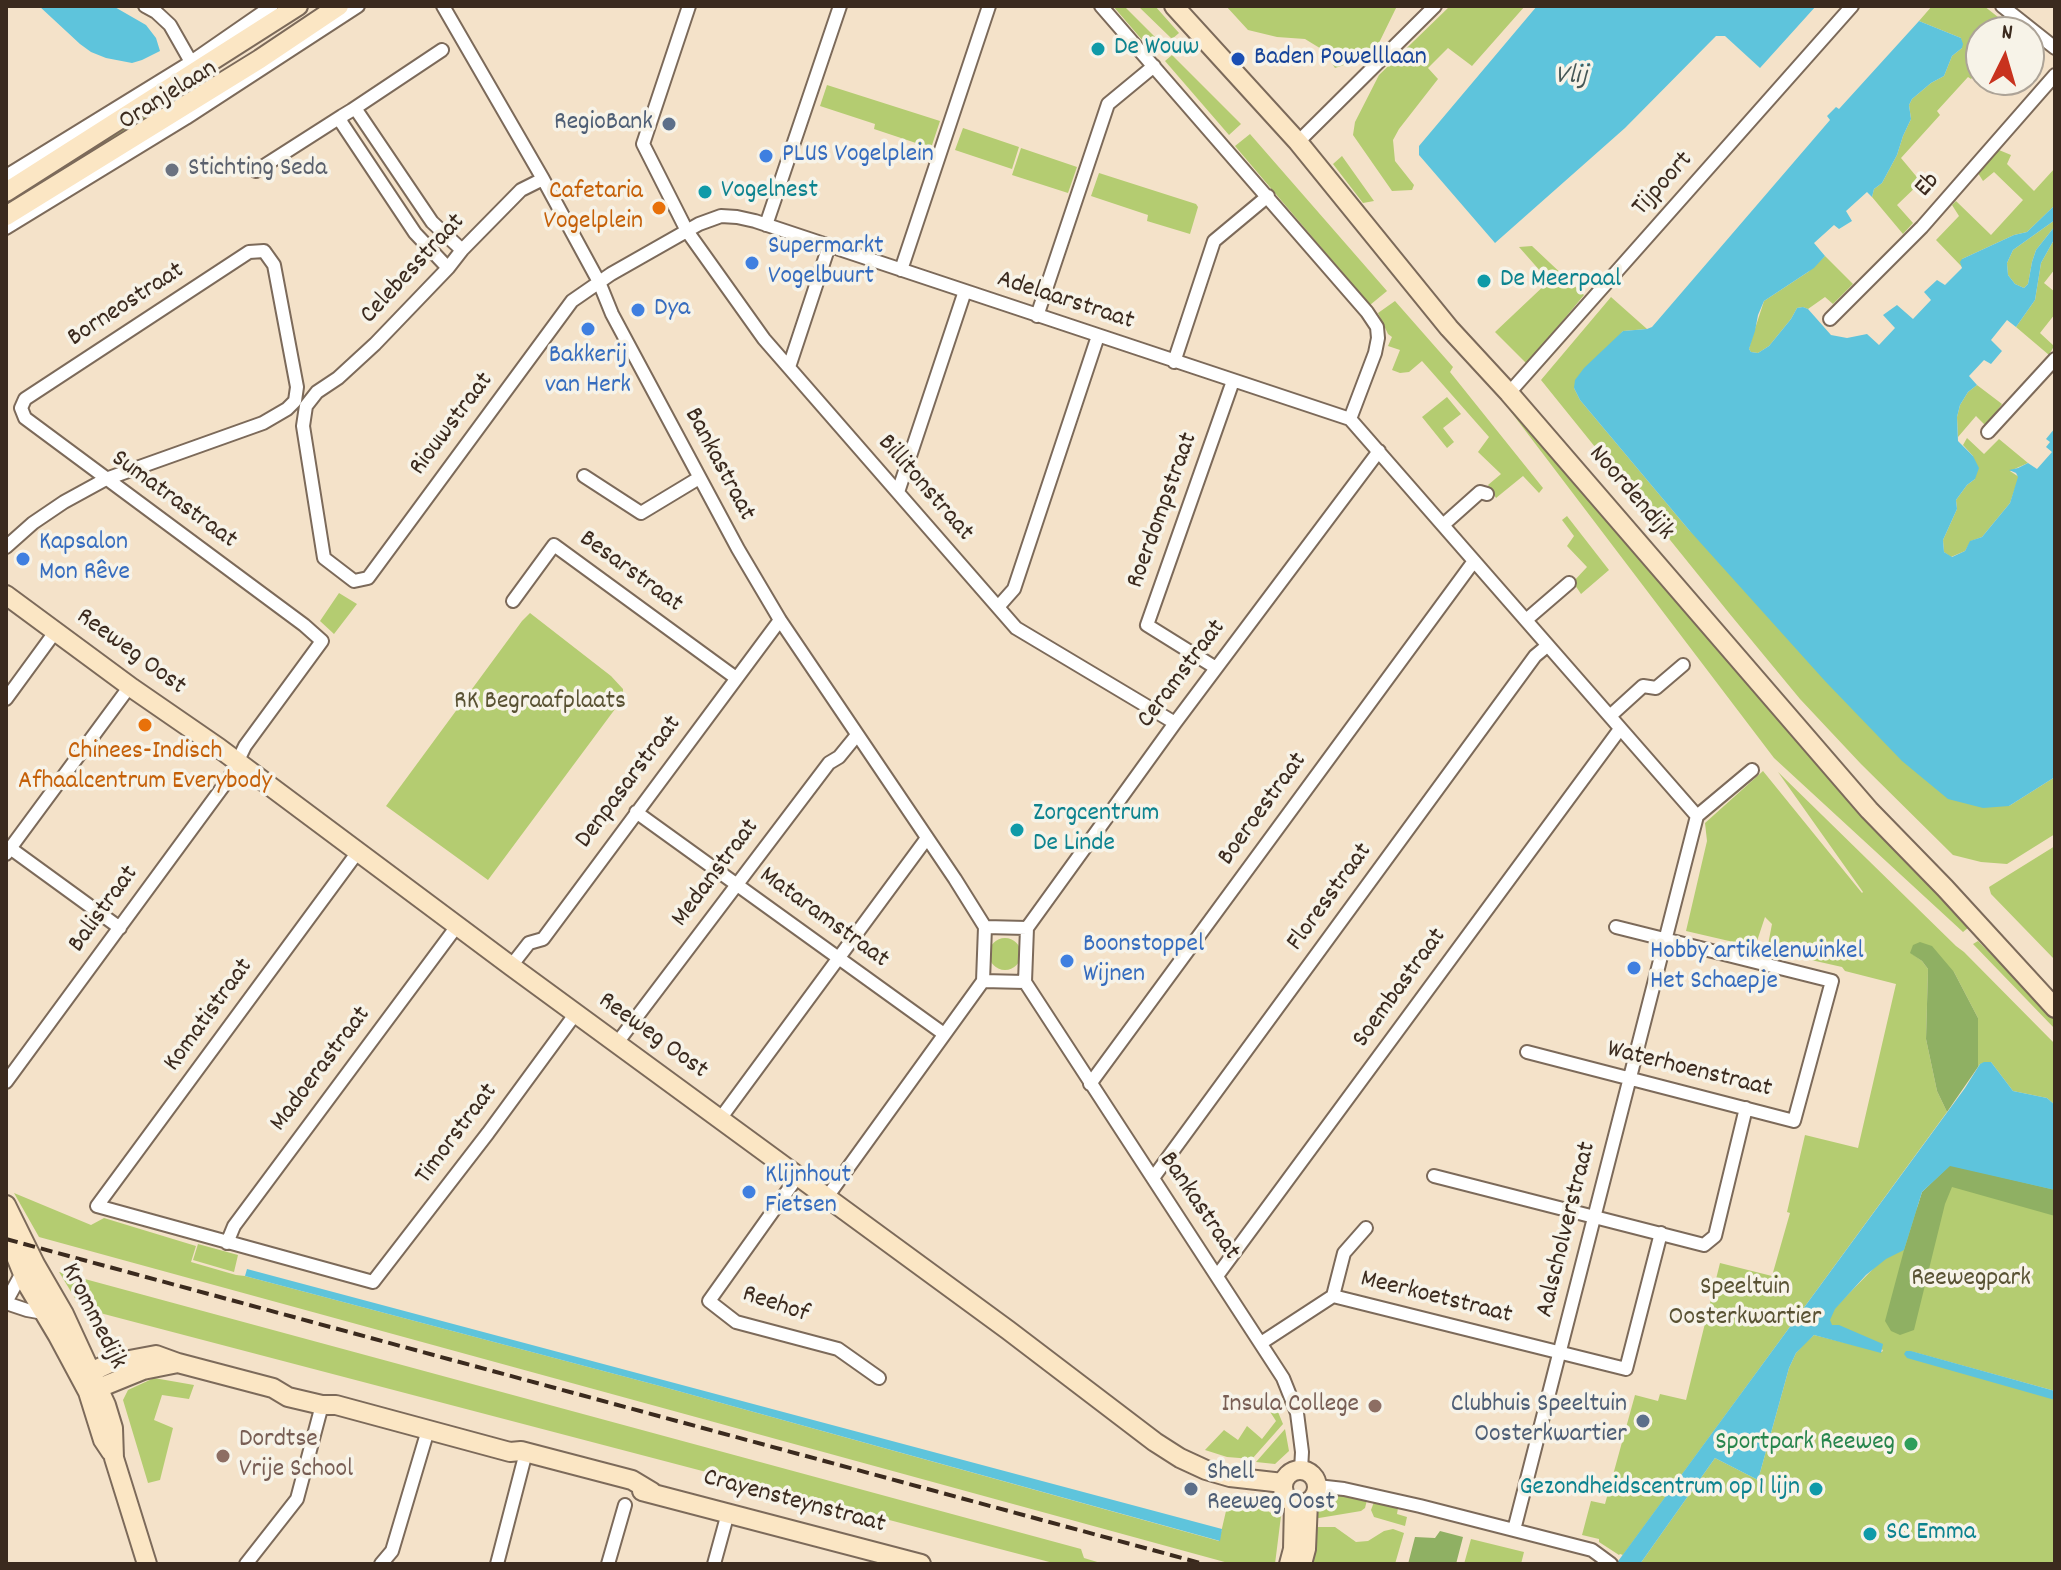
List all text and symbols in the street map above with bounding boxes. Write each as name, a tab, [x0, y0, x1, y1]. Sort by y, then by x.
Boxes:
north arrow	[1965, 16, 2045, 96]
text: N	[2000, 18, 2014, 50]
place label: De Wouw	[1114, 33, 1199, 65]
marker: De Wouw	[1089, 40, 1107, 58]
place label: Baden Powelllaan	[1254, 43, 1427, 75]
marker: Baden Powelllaan	[1229, 50, 1247, 68]
street label: Oranjelaan	[114, 55, 224, 139]
water label: Vlij	[1555, 61, 1587, 95]
place label: RegioBank	[554, 108, 653, 140]
marker: RegioBank	[660, 115, 678, 133]
place label: PLUS Vogelplein	[782, 140, 934, 172]
street label: Tijpoort	[1627, 146, 1701, 224]
marker: PLUS Vogelplein	[757, 147, 775, 165]
place label: Stichting Seda	[188, 154, 327, 186]
marker: Stichting Seda	[163, 161, 181, 179]
street label: Eb	[1910, 167, 1948, 205]
place label: Vogelnest	[721, 176, 818, 208]
place label: Cafetaria Vogelplein	[544, 177, 643, 238]
marker: Vogelnest	[696, 183, 714, 201]
marker: Cafetaria Vogelplein	[650, 199, 668, 217]
street label: Celebesstraat	[355, 208, 473, 332]
place label: Supermarkt Vogelbuurt	[768, 232, 884, 294]
marker: Supermarkt Vogelbuurt	[743, 254, 761, 272]
street label: Borneostraat	[63, 257, 191, 355]
street label: Adelaarstraat	[993, 265, 1137, 339]
place label: De Meerpaal	[1500, 265, 1621, 297]
marker: De Meerpaal	[1475, 272, 1493, 290]
place label: Dya	[654, 294, 690, 326]
marker: Dya	[629, 301, 647, 319]
marker: Bakkerij van Herk	[579, 320, 597, 338]
place label: Bakkerij van Herk	[545, 341, 631, 402]
street label: Riouwstraat	[404, 367, 502, 483]
street label: Bankastraat	[675, 403, 761, 527]
street label: Billitonstraat	[869, 429, 979, 549]
street label: Roerdompstraat	[1121, 429, 1207, 593]
street label: Noordendijk	[1580, 440, 1680, 548]
street label: Sumatrastraat	[104, 445, 242, 557]
street label: Besarstraat	[572, 525, 688, 621]
place label: Kapsalon Mon Rêve	[39, 528, 130, 590]
marker: Kapsalon Mon Rêve	[14, 550, 32, 568]
street label: Reeweg Oost	[69, 603, 191, 703]
street label: Ceramstraat	[1132, 614, 1234, 736]
park label: RK Begraafplaats	[454, 687, 626, 719]
street label: Denpasarstraat	[570, 711, 690, 855]
marker: Chinees-Indisch Afhaalcentrum Everybody	[136, 716, 154, 734]
place label: Chinees-Indisch Afhaalcentrum Everybody	[18, 737, 272, 798]
street label: Boeroestraat	[1213, 747, 1315, 873]
place label: Zorgcentrum De Linde	[1033, 799, 1159, 860]
street label: Medanstraat	[666, 814, 768, 934]
marker: Zorgcentrum De Linde	[1008, 821, 1026, 839]
street label: Floresstraat	[1281, 838, 1381, 958]
street label: Balistraat	[63, 861, 147, 959]
street label: Mataramstraat	[752, 861, 894, 977]
street label: Soembastraat	[1347, 923, 1455, 1055]
place label: Boonstoppel Wijnen	[1083, 930, 1204, 992]
place label: Hobby artikelenwinkel Het Schaepje	[1650, 937, 1864, 998]
marker: Boonstoppel Wijnen	[1058, 952, 1076, 970]
street label: Komatistraat	[159, 953, 261, 1079]
marker: Hobby artikelenwinkel Het Schaepje	[1625, 959, 1643, 977]
street label: Reeweg Oost	[591, 987, 713, 1087]
street label: Madoerastraat	[265, 1001, 379, 1139]
street label: Waterhoenstraat	[1603, 1035, 1775, 1107]
street label: Timorstraat	[410, 1078, 506, 1192]
street label: Aalscholverstraat	[1531, 1139, 1605, 1321]
street label: Bankastraat	[1151, 1147, 1245, 1267]
place label: Klijnhout Fietsen	[765, 1161, 851, 1222]
marker: Klijnhout Fietsen	[740, 1183, 758, 1201]
street label: Krommedijk	[52, 1259, 132, 1375]
park label: Reewegpark	[1911, 1264, 2031, 1296]
street label: Meerkoetstraat	[1357, 1265, 1515, 1333]
park label: Speeltuin Oosterkwartier	[1669, 1273, 1821, 1334]
street label: Reehof	[738, 1280, 812, 1332]
place label: Insula College	[1221, 1390, 1359, 1422]
place label: Clubhuis Speeltuin Oosterkwartier	[1451, 1390, 1627, 1452]
marker: Insula College	[1366, 1397, 1384, 1415]
marker: Clubhuis Speeltuin Oosterkwartier	[1634, 1412, 1652, 1430]
place label: Dordtse Vrije School	[239, 1425, 353, 1486]
place label: Sportpark Reeweg	[1715, 1428, 1895, 1460]
marker: Sportpark Reeweg	[1902, 1435, 1920, 1453]
marker: Dordtse Vrije School	[214, 1447, 232, 1465]
place label: Shell Reeweg Oost	[1207, 1458, 1335, 1520]
street label: Crayensteynstraat	[699, 1464, 889, 1542]
place label: Gezondheidscentrum op 1 lijn	[1519, 1473, 1800, 1505]
marker: Shell Reeweg Oost	[1182, 1480, 1200, 1498]
marker: Gezondheidscentrum op 1 lijn	[1807, 1480, 1825, 1498]
place label: SC Emma	[1886, 1518, 1976, 1550]
marker: SC Emma	[1861, 1525, 1879, 1543]

